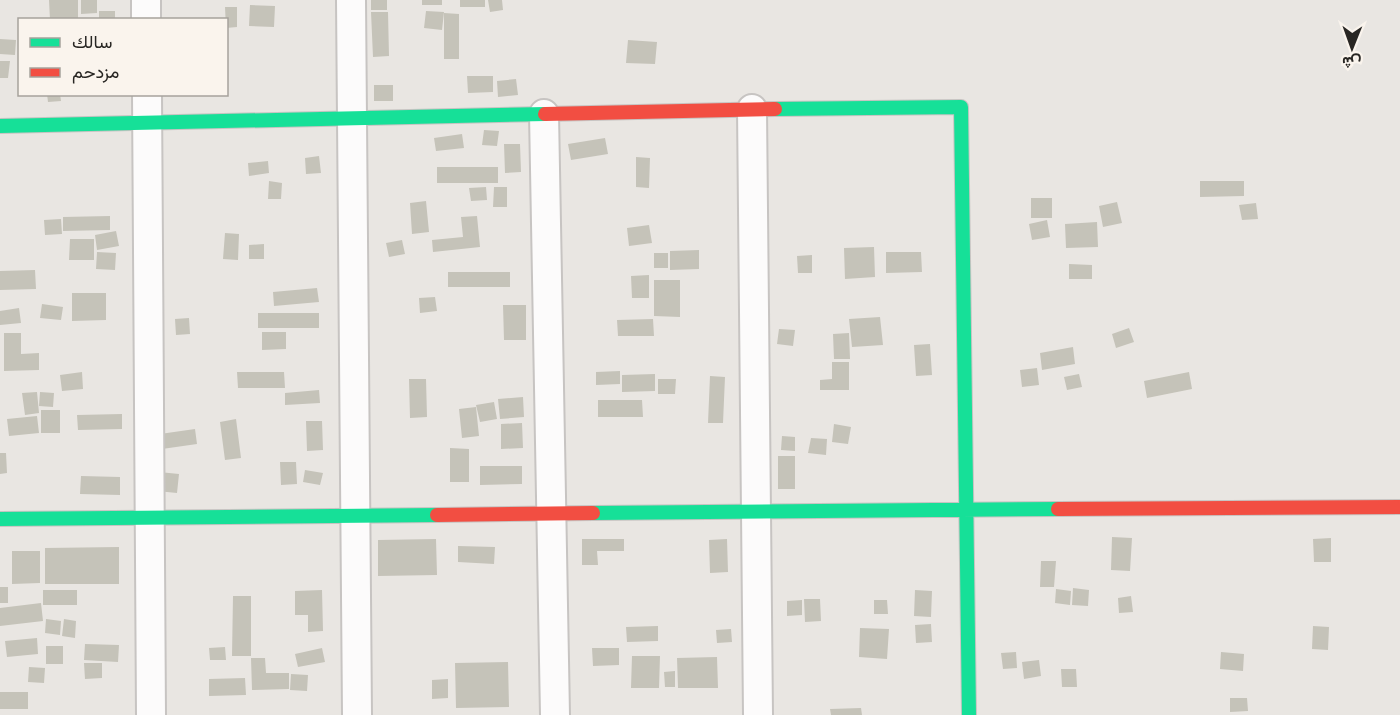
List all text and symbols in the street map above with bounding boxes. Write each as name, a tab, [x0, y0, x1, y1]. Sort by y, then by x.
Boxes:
legend	[18, 18, 228, 96]
north arrow	[1322, 18, 1382, 78]
text: سالك	[72, 30, 112, 52]
text: ش	[1342, 53, 1362, 73]
text: مزدحم	[72, 60, 119, 84]

